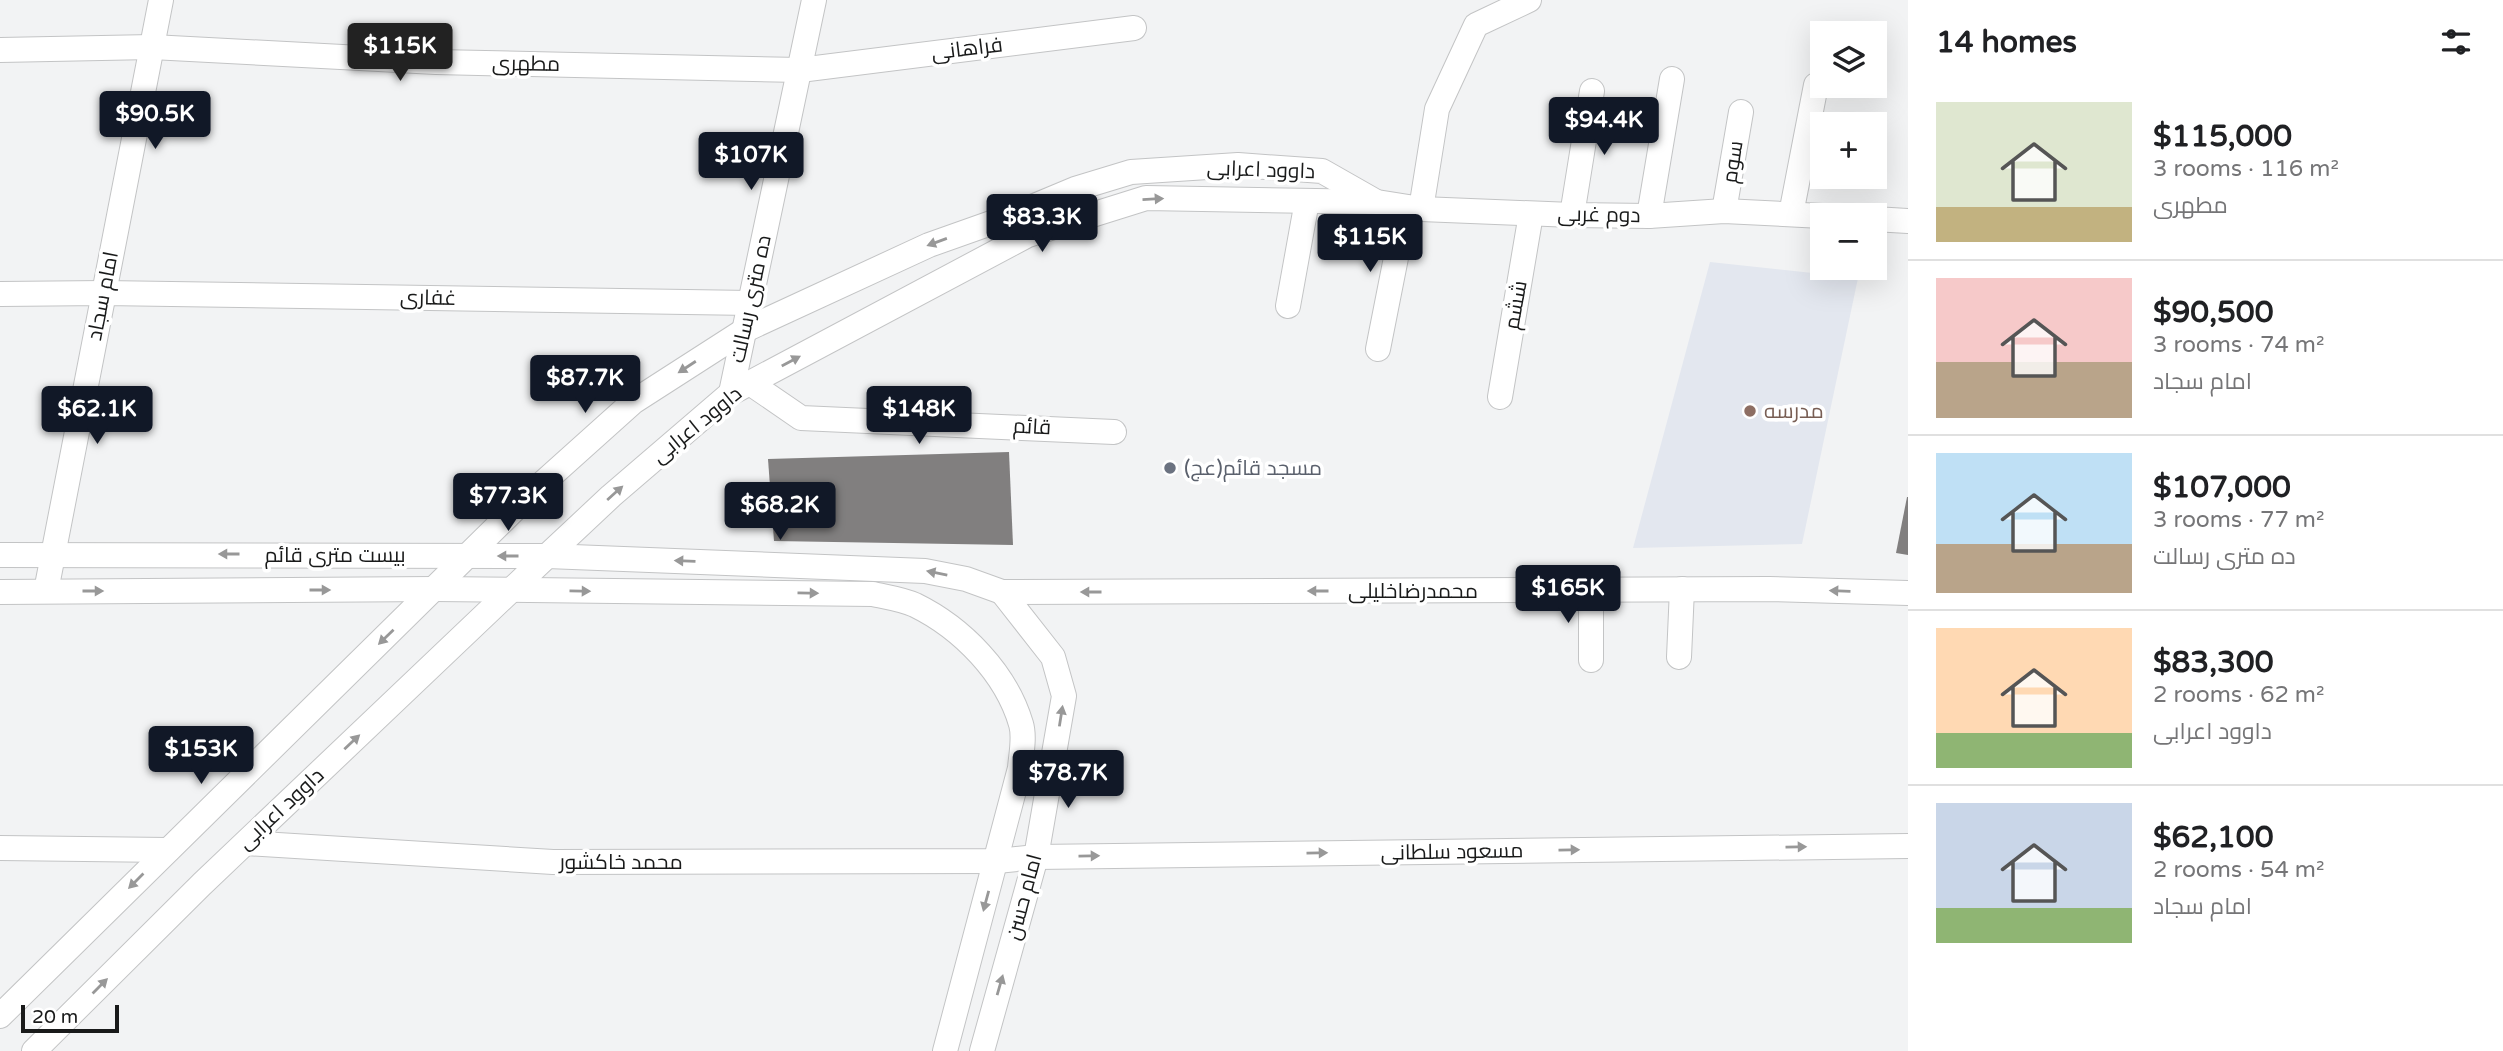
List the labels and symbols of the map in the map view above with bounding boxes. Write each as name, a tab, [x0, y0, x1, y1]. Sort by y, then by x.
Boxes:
pin: $115K	[351, 24, 449, 83]
street label: فراهانی	[930, 32, 1004, 66]
street label: مطهری	[492, 51, 560, 77]
pin: $90.5K	[98, 92, 212, 151]
pin: $94.4K	[1547, 97, 1661, 157]
pin: $107K	[702, 132, 800, 192]
street label: سوم	[1717, 139, 1750, 185]
street label: داوود اعرابی	[1206, 156, 1316, 184]
one-way arrow	[1143, 193, 1165, 204]
pin: $83.3K	[985, 194, 1099, 254]
street label: دوم غربی	[1557, 202, 1641, 229]
pin: $115K	[1321, 215, 1419, 274]
street label: ده متری رسالت	[725, 233, 777, 365]
one-way arrow	[927, 237, 948, 248]
street label: امام سجاد	[82, 249, 125, 343]
street label: ششم	[1499, 279, 1534, 332]
street label: غفاری	[400, 285, 456, 311]
one-way arrow	[782, 355, 801, 367]
pin: $87.7K	[528, 356, 642, 415]
one-way arrow	[678, 360, 697, 373]
street label: داوود اعرابی	[647, 381, 747, 469]
pin: $62.1K	[40, 386, 154, 446]
pin: $148K	[870, 386, 968, 446]
place label: مدرسه	[1764, 399, 1824, 424]
marker: مدرسه	[1742, 403, 1758, 419]
street label: قائم	[1012, 414, 1052, 441]
place label: مسجد قائم(عج)	[1184, 456, 1322, 482]
marker: مسجد قائم(عج)	[1162, 460, 1178, 476]
pin: $77.3K	[451, 474, 565, 533]
pin: $68.2K	[723, 482, 837, 542]
one-way arrow	[606, 485, 623, 501]
street label: بیست متری قائم	[264, 543, 406, 569]
one-way arrow	[218, 548, 240, 560]
one-way arrow	[497, 550, 519, 562]
one-way arrow	[674, 556, 696, 567]
pin: $165K	[1519, 566, 1617, 625]
one-way arrow	[926, 568, 948, 579]
street label: محمدرضاخلیلی	[1348, 579, 1478, 604]
one-way arrow	[309, 584, 331, 596]
one-way arrow	[82, 585, 104, 597]
one-way arrow	[569, 585, 591, 597]
one-way arrow	[1307, 585, 1329, 597]
one-way arrow	[1080, 586, 1102, 598]
one-way arrow	[1829, 586, 1851, 597]
one-way arrow	[797, 587, 819, 599]
one-way arrow	[378, 628, 395, 644]
one-way arrow	[1056, 705, 1067, 727]
pin: $153K	[152, 726, 250, 786]
one-way arrow	[343, 735, 360, 751]
pin: $78.7K	[1011, 750, 1125, 810]
street label: داوود اعرابی	[233, 763, 329, 855]
street label: مسعود سلطانی	[1381, 838, 1523, 866]
one-way arrow	[1785, 841, 1807, 853]
one-way arrow	[1558, 844, 1580, 856]
one-way arrow	[1306, 848, 1328, 859]
street label: محمد خاکشور	[558, 850, 683, 875]
one-way arrow	[1078, 850, 1100, 862]
street label: امام حسن	[1001, 851, 1048, 943]
one-way arrow	[127, 873, 144, 890]
one-way arrow	[980, 890, 991, 912]
one-way arrow	[996, 974, 1006, 995]
one-way arrow	[91, 978, 108, 994]
scale bar	[21, 1002, 119, 1034]

